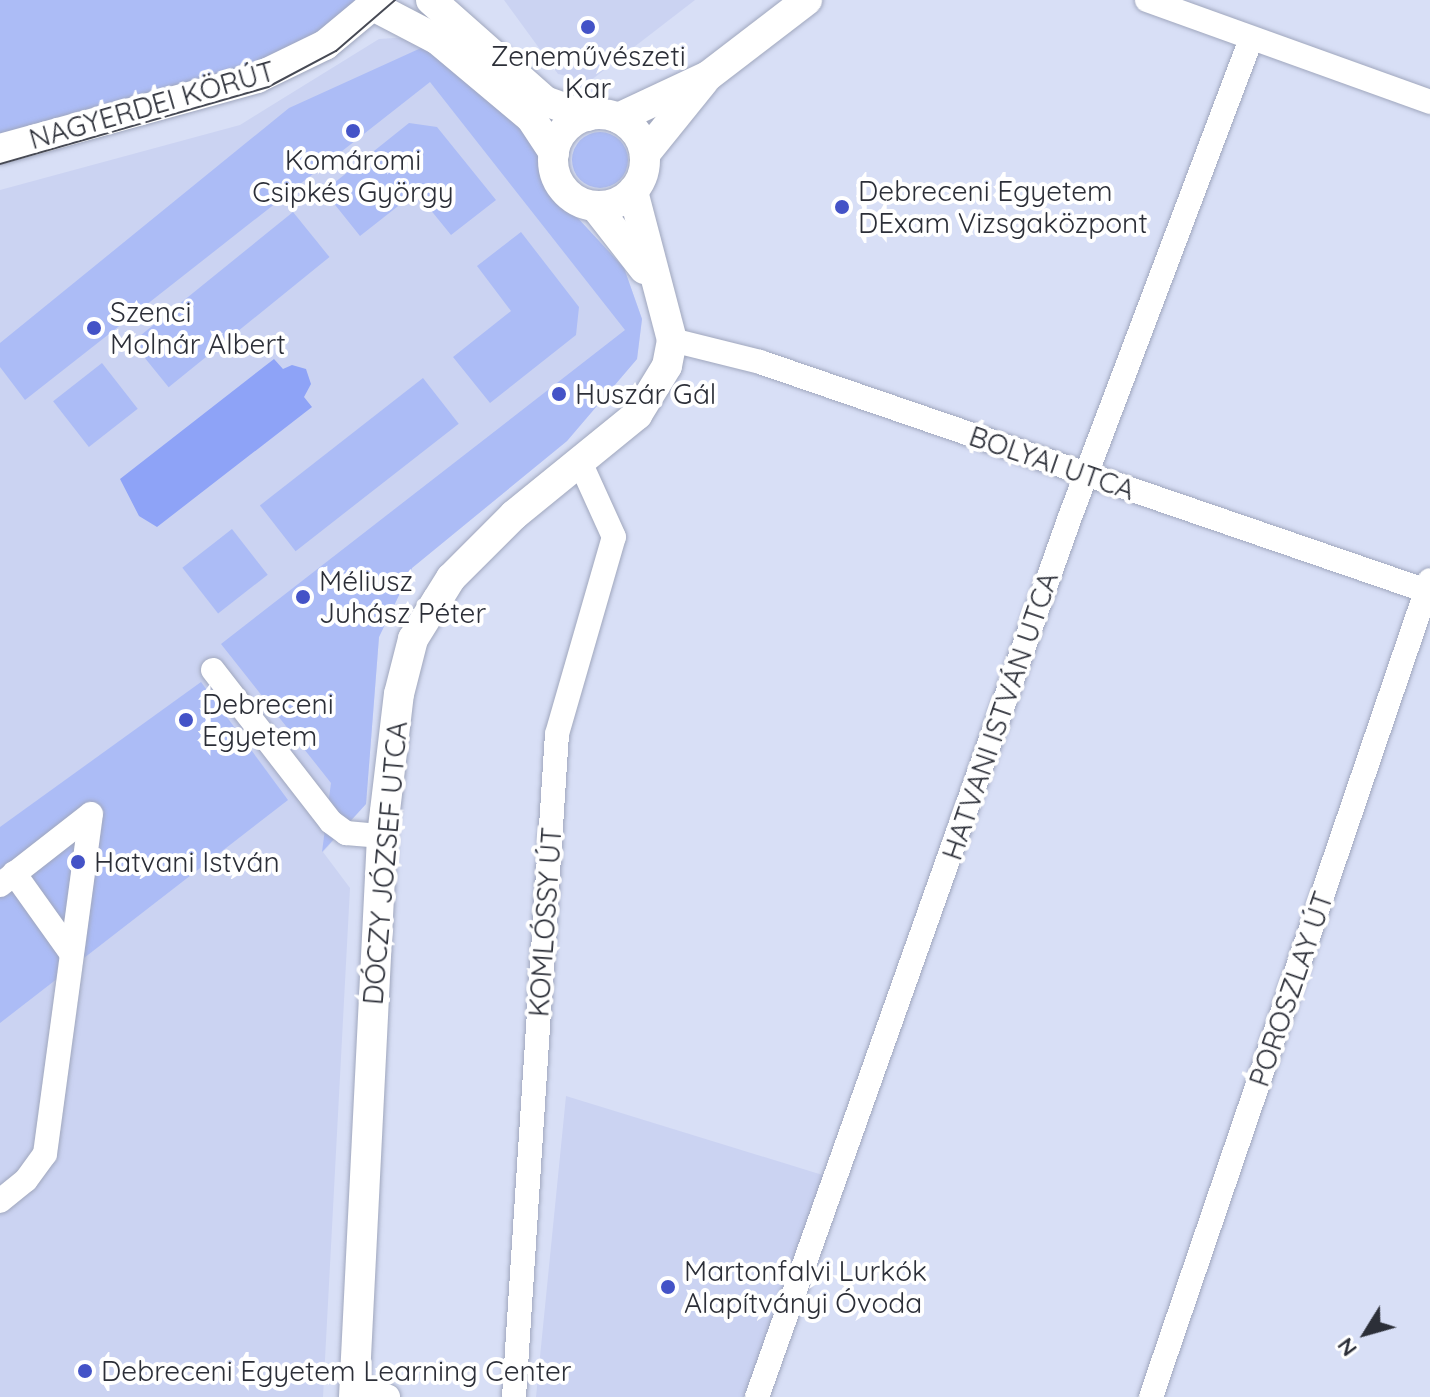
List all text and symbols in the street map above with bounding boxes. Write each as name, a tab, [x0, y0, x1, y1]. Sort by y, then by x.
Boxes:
marker: Zeneművészeti Kar	[579, 18, 597, 36]
place label: Zeneművészeti Kar	[490, 39, 686, 105]
street label: NAGYERDEI KÖRÚT	[25, 54, 279, 156]
marker: Komáromi Csipkés György	[344, 122, 362, 140]
place label: Komáromi Csipkés György	[252, 143, 454, 209]
place label: Debreceni Egyetem DExam Vizsgaközpont	[858, 174, 1148, 240]
marker: Debreceni Egyetem DExam Vizsgaközpont	[833, 198, 851, 216]
place label: Szenci Molnár Albert	[110, 295, 286, 361]
marker: Szenci Molnár Albert	[85, 319, 103, 337]
place label: Huszár Gál	[575, 377, 716, 411]
marker: Huszár Gál	[550, 385, 568, 403]
street label: BOLYAI UTCA	[965, 419, 1139, 507]
place label: Méliusz Juhász Péter	[319, 564, 486, 630]
street label: HATVANI ISTVÁN UTCA	[935, 568, 1065, 864]
marker: Méliusz Juhász Péter	[294, 588, 312, 606]
place label: Debreceni Egyetem	[202, 687, 334, 753]
marker: Debreceni Egyetem	[177, 711, 195, 729]
street label: DÓCZY JÓZSEF UTCA	[356, 720, 414, 1006]
street label: KOMLÓSSY ÚT	[522, 826, 568, 1018]
place label: Hatvani István	[94, 845, 280, 879]
marker: Hatvani István	[69, 853, 87, 871]
street label: POROSZLAY ÚT	[1242, 887, 1340, 1091]
place label: Martonfalvi Lurkók Alapítványi Óvoda	[684, 1254, 927, 1320]
marker: Martonfalvi Lurkók Alapítványi Óvoda	[659, 1278, 677, 1296]
north arrow	[1326, 1293, 1406, 1373]
text: N	[1331, 1333, 1363, 1362]
place label: Debreceni Egyetem Learning Center	[101, 1354, 572, 1388]
marker: Debreceni Egyetem Learning Center	[76, 1362, 94, 1380]

